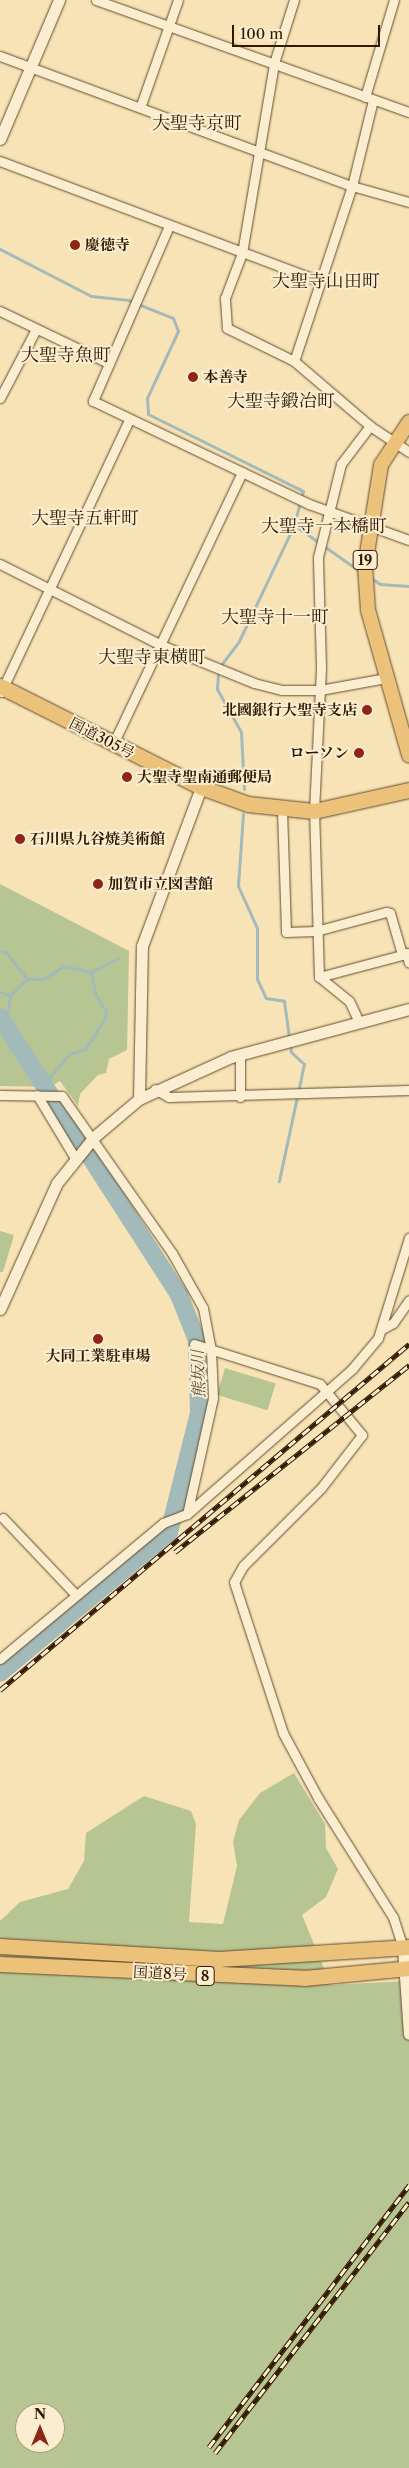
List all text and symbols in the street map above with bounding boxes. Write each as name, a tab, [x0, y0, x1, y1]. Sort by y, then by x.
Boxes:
scale bar	[234, 15, 382, 47]
text: 100 m	[240, 24, 283, 43]
district label: 大聖寺京町	[152, 112, 242, 134]
place label: 慶徳寺	[85, 236, 130, 254]
marker: 慶徳寺	[69, 239, 81, 251]
district label: 大聖寺山田町	[272, 270, 380, 292]
district label: 大聖寺魚町	[21, 344, 111, 366]
place label: 本善寺	[203, 368, 248, 386]
marker: 本善寺	[187, 371, 199, 383]
district label: 大聖寺鍛冶町	[227, 390, 335, 412]
district label: 大聖寺五軒町	[31, 507, 139, 529]
district label: 大聖寺一本橋町	[261, 515, 387, 537]
road number: 19	[352, 548, 378, 572]
district label: 大聖寺十一町	[221, 606, 329, 628]
district label: 大聖寺東横町	[98, 646, 206, 668]
place label: 北國銀行大聖寺支店	[222, 701, 357, 719]
marker: 北國銀行大聖寺支店	[361, 704, 373, 716]
street label: 国道305号	[66, 714, 138, 762]
place label: ローソン	[289, 744, 349, 762]
marker: ローソン	[353, 747, 365, 759]
place label: 大聖寺聖南通郵便局	[137, 768, 272, 786]
marker: 大聖寺聖南通郵便局	[121, 771, 133, 783]
place label: 石川県九谷焼美術館	[30, 830, 165, 848]
marker: 石川県九谷焼美術館	[14, 833, 26, 845]
place label: 加賀市立図書館	[108, 875, 213, 893]
marker: 加賀市立図書館	[92, 878, 104, 890]
marker: 大同工業駐車場	[92, 1333, 104, 1345]
place label: 大同工業駐車場	[46, 1347, 150, 1365]
water label: 熊坂川	[188, 1350, 208, 1398]
street label: 国道8号	[133, 1963, 187, 1983]
road number: 8	[195, 1964, 215, 1988]
north arrow	[15, 2403, 65, 2453]
text: N	[34, 2405, 46, 2423]

